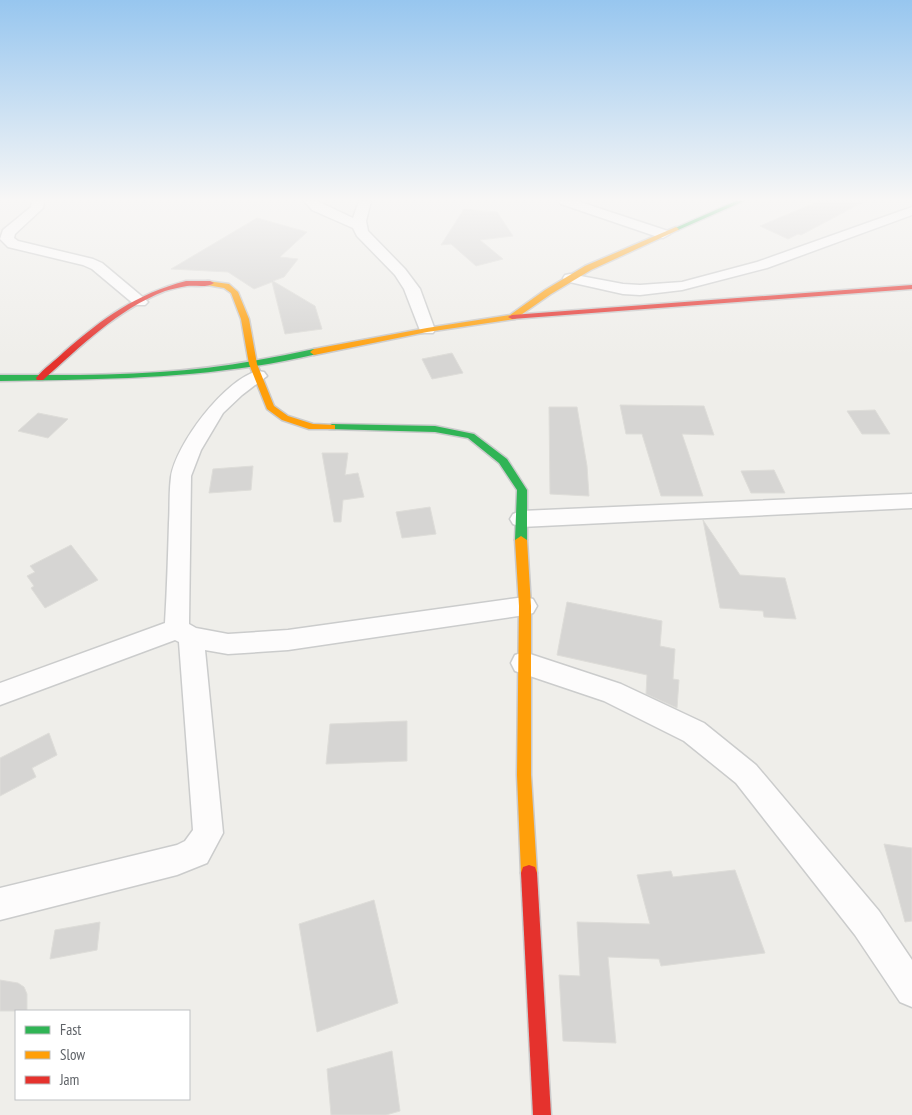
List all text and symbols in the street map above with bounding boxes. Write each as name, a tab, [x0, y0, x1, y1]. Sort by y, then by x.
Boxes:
legend	[15, 1010, 190, 1100]
text: Fast	[60, 1020, 81, 1039]
text: Slow	[60, 1045, 85, 1064]
text: Jam	[59, 1070, 79, 1089]

